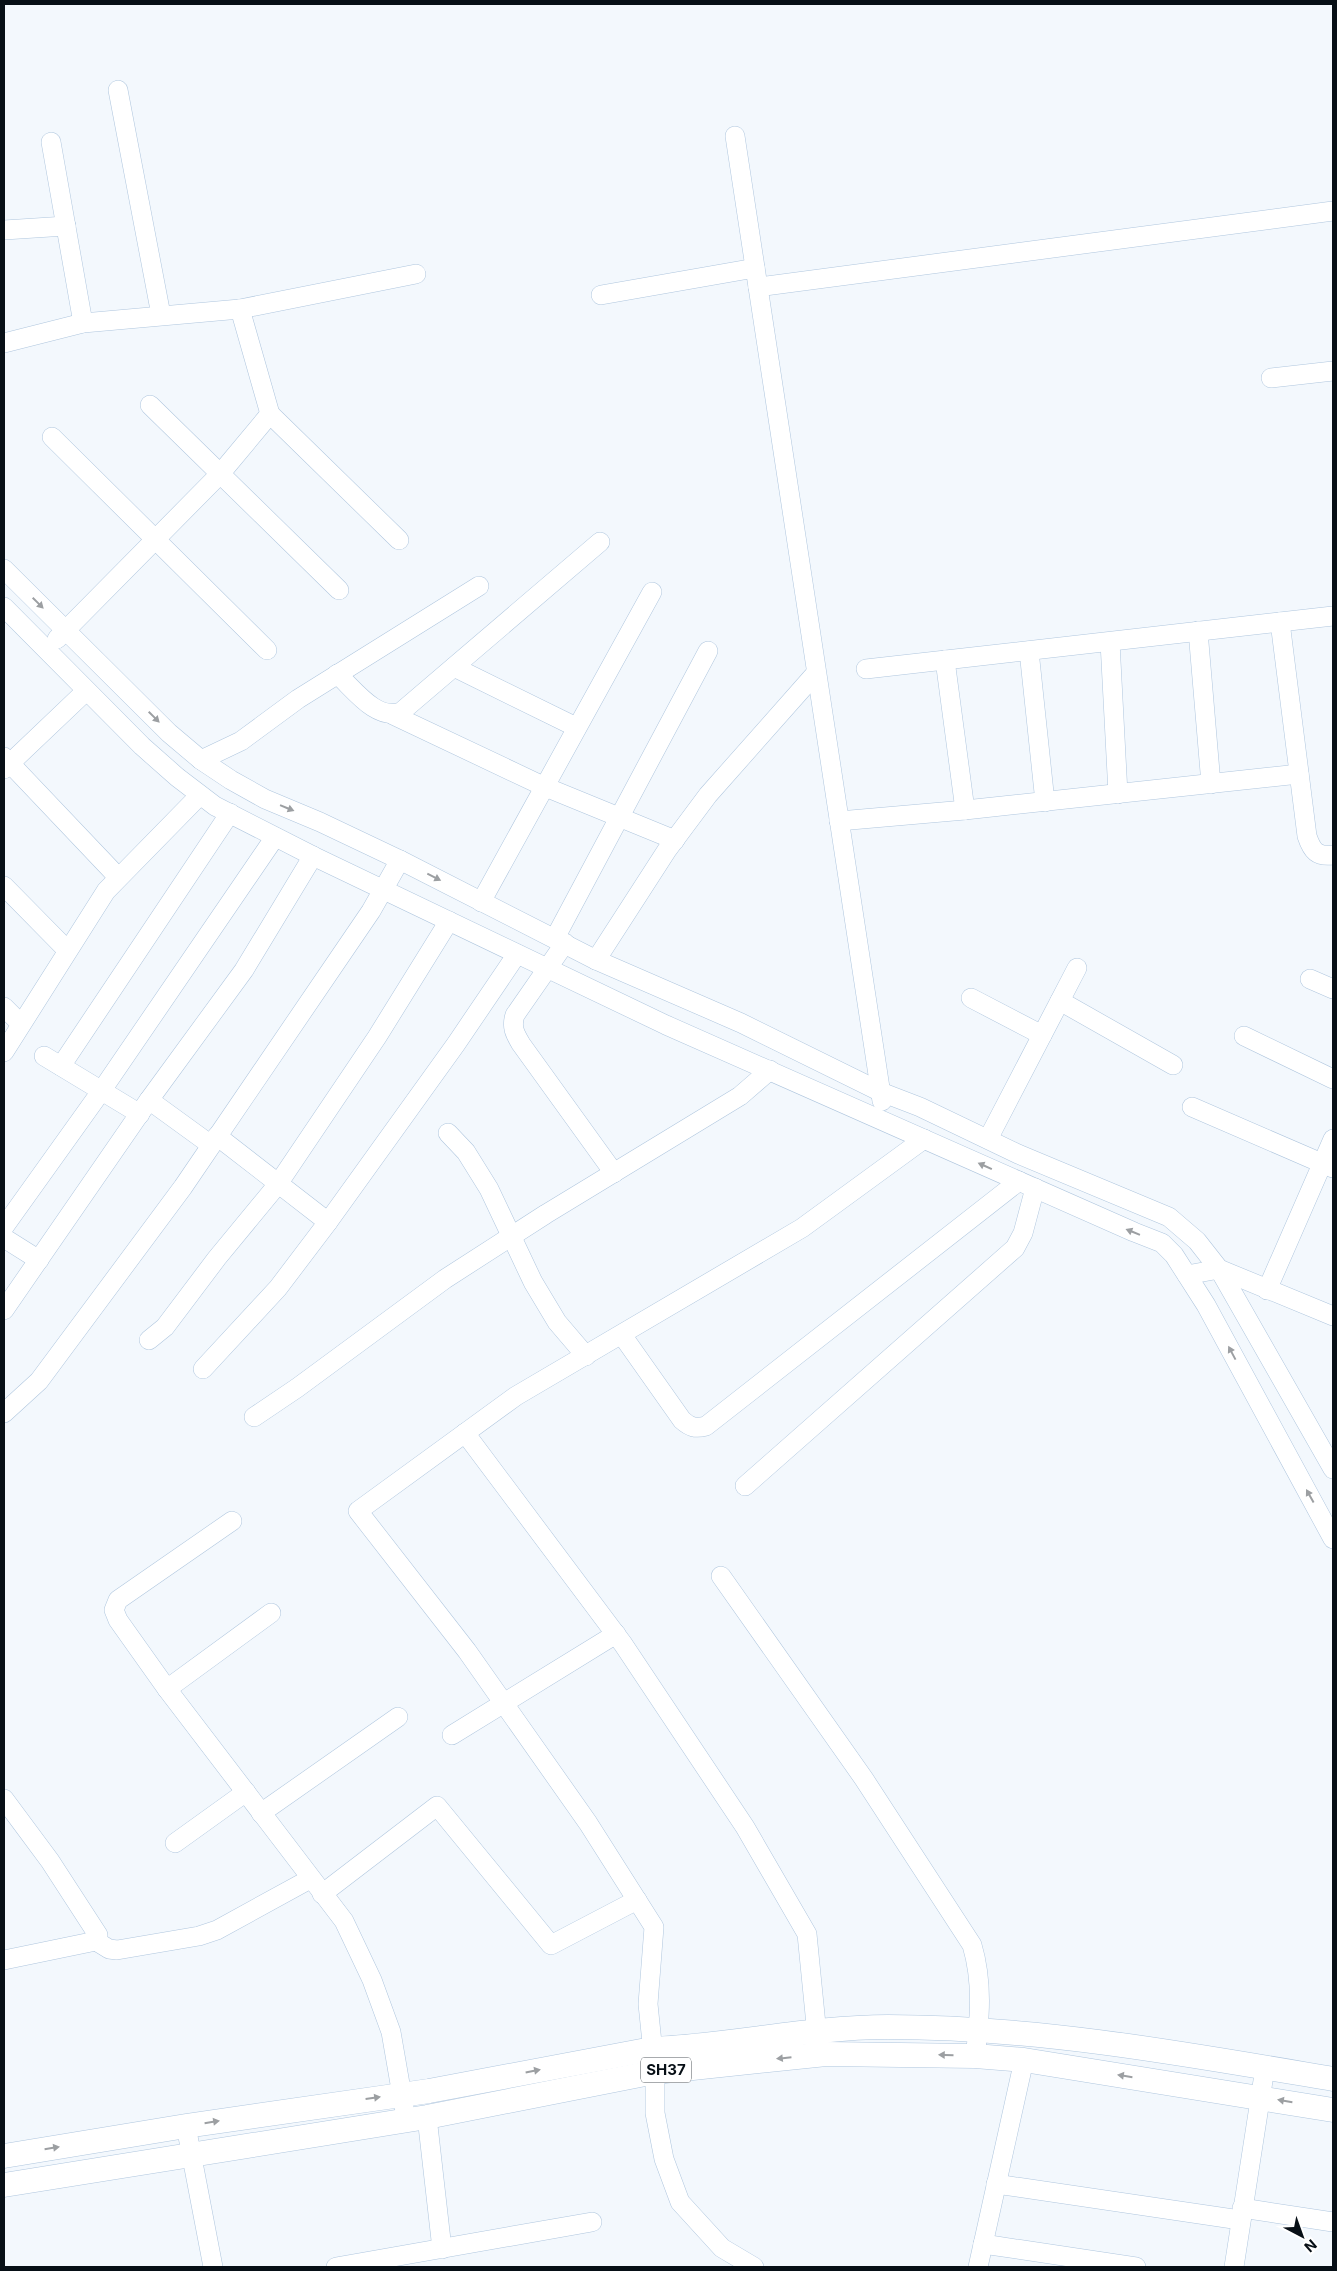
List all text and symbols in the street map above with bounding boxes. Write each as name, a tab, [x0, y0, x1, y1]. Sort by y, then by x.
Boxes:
one-way arrow	[32, 597, 44, 609]
one-way arrow	[148, 711, 160, 723]
one-way arrow	[280, 804, 295, 812]
one-way arrow	[427, 873, 441, 881]
one-way arrow	[978, 1161, 992, 1169]
one-way arrow	[1126, 1227, 1140, 1235]
one-way arrow	[1228, 1346, 1236, 1361]
one-way arrow	[1305, 1490, 1314, 1503]
one-way arrow	[938, 2051, 954, 2059]
one-way arrow	[776, 2054, 792, 2062]
road number: SH37	[641, 2058, 691, 2082]
one-way arrow	[526, 2067, 542, 2075]
one-way arrow	[1116, 2071, 1132, 2079]
one-way arrow	[365, 2094, 381, 2102]
one-way arrow	[1277, 2097, 1293, 2105]
one-way arrow	[205, 2118, 221, 2126]
one-way arrow	[44, 2144, 60, 2152]
north arrow	[1277, 2211, 1327, 2261]
text: N	[1301, 2236, 1320, 2256]

